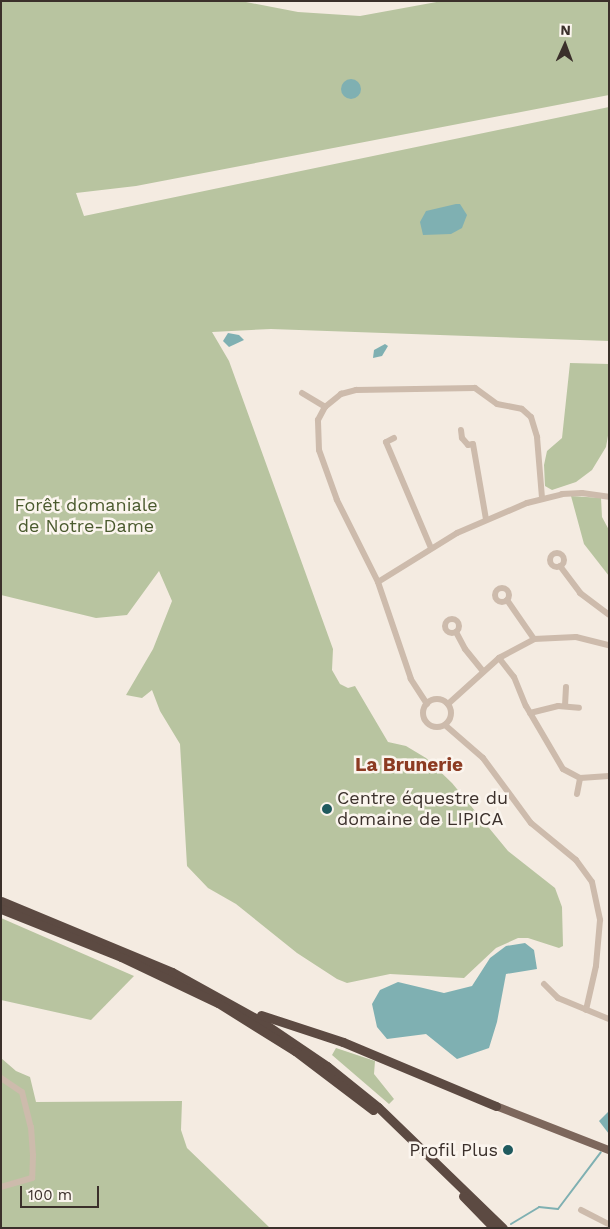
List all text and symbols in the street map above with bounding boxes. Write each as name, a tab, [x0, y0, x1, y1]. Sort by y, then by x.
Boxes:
north arrow	[540, 20, 590, 70]
text: N	[560, 22, 571, 38]
park label: Forêt domaniale de Notre-Dame	[14, 495, 158, 538]
district label: La Brunerie	[355, 754, 463, 776]
place label: Centre équestre du domaine de LIPICA	[337, 788, 508, 831]
marker: Centre équestre du domaine de LIPICA	[321, 803, 333, 815]
place label: Profil Plus	[409, 1139, 498, 1161]
marker: Profil Plus	[502, 1144, 514, 1156]
scale bar	[22, 1176, 101, 1208]
text: 100 m	[28, 1186, 72, 1204]

